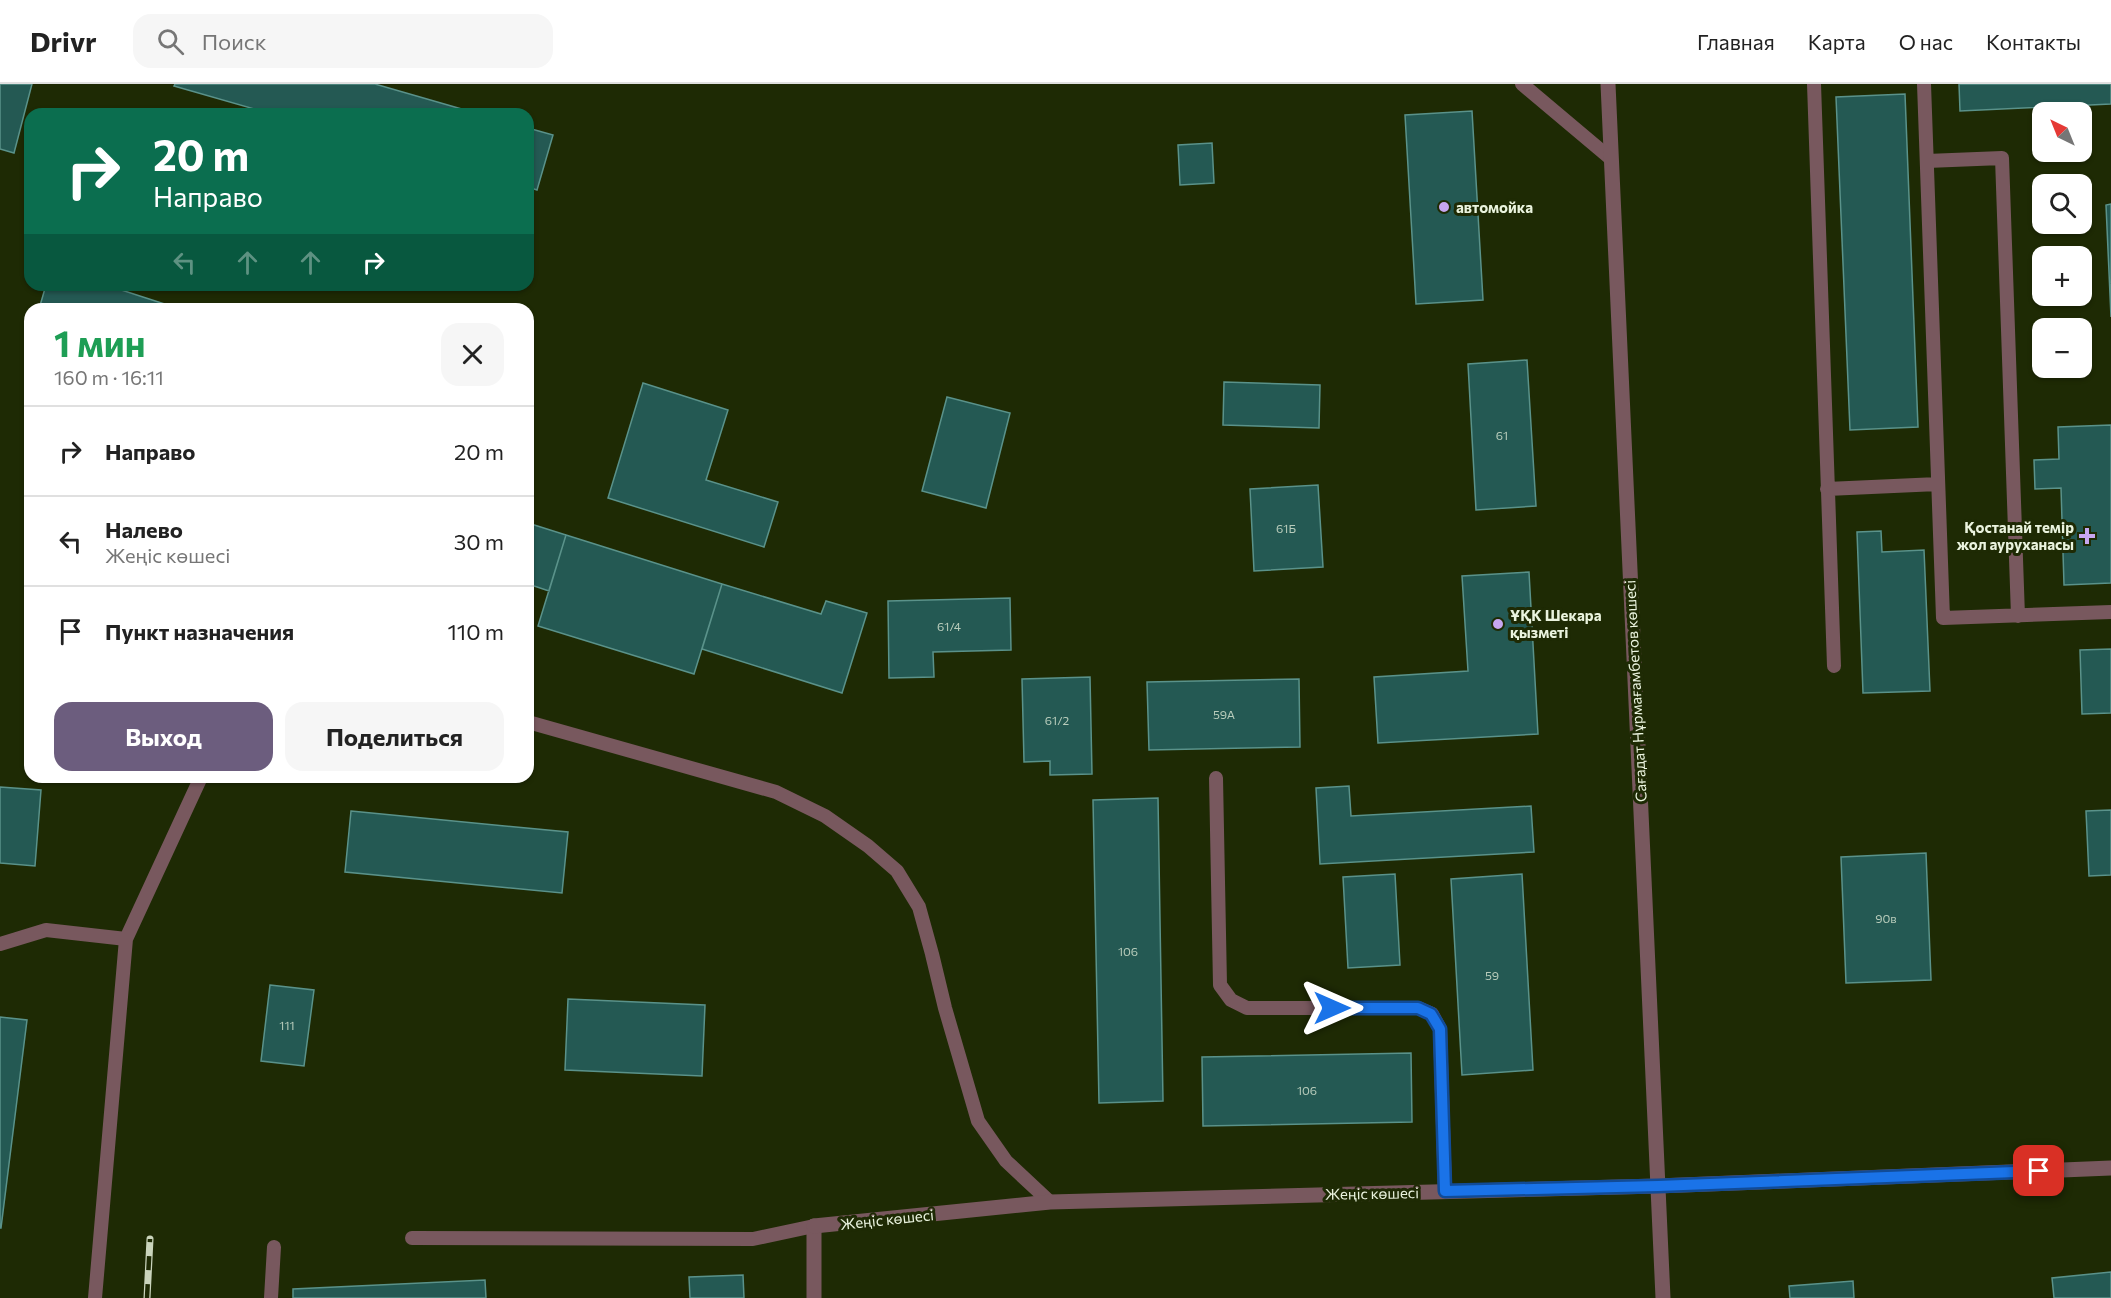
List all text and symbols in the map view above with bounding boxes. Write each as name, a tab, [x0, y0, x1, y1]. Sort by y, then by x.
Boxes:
search box	[133, 14, 553, 68]
text: Drivr	[30, 24, 97, 58]
icon: search	[154, 25, 187, 58]
text: Поиск	[202, 28, 266, 55]
text: Главная	[1697, 29, 1775, 54]
text: Карта	[1808, 29, 1866, 54]
text: О нас	[1899, 29, 1953, 54]
text: Контакты	[1986, 29, 2081, 54]
north arrow	[2032, 102, 2092, 162]
map controls	[2032, 102, 2092, 378]
text: 20 m	[153, 128, 249, 180]
icon: right	[54, 132, 132, 210]
button: search	[2032, 174, 2092, 234]
text: Направо	[153, 180, 263, 213]
place label: автомойка	[1456, 198, 1533, 216]
marker: автомойка	[1437, 200, 1451, 214]
icon: left	[168, 246, 201, 279]
icon: ahead	[231, 246, 264, 279]
icon: ahead	[294, 246, 327, 279]
icon: right	[357, 246, 390, 279]
button: +	[2032, 246, 2092, 306]
button: −	[2032, 318, 2092, 378]
text: 1 мин	[54, 320, 146, 364]
button: close	[441, 323, 504, 386]
text: 160 m · 16:11	[54, 365, 164, 389]
house number: 61	[1496, 428, 1508, 442]
icon: right	[54, 435, 87, 468]
text: Направо	[105, 438, 195, 465]
text: 20 m	[454, 438, 504, 465]
text: Налево	[105, 516, 183, 543]
place label: Қостанай темір жол ауруханасы	[1956, 518, 2074, 553]
house number: 61Б	[1276, 521, 1296, 535]
icon: left	[54, 525, 87, 558]
marker: Қостанай темір жол ауруханасы	[2078, 527, 2096, 545]
text: 30 m	[454, 528, 504, 555]
text: Жеңіс көшесі	[105, 543, 230, 567]
street label: Сағадат Нұрмағамбетов көшесі	[1620, 580, 1650, 802]
place label: ҰҚК Шекара қызметі	[1510, 606, 1602, 641]
icon: arrive	[54, 615, 87, 648]
marker: ҰҚК Шекара қызметі	[1491, 617, 1505, 631]
text: Пункт назначения	[105, 618, 294, 645]
text: 110 m	[447, 618, 504, 645]
house number: 61/4	[937, 619, 961, 633]
button: Выход	[54, 702, 273, 771]
button: Поделиться	[285, 702, 504, 771]
house number: 59А	[1213, 707, 1235, 721]
house number: 61/2	[1045, 713, 1070, 727]
house number: 90в	[1875, 911, 1897, 925]
house number: 106	[1118, 944, 1138, 958]
house number: 59	[1485, 968, 1499, 982]
position arrow	[1300, 976, 1364, 1040]
house number: 111	[279, 1018, 295, 1032]
house number: 106	[1297, 1083, 1317, 1097]
pin	[2013, 1145, 2064, 1196]
icon: arrive	[2022, 1154, 2055, 1187]
street label: Жеңіс көшесі	[1325, 1183, 1419, 1203]
street label: Жеңіс көшесі	[839, 1205, 935, 1233]

